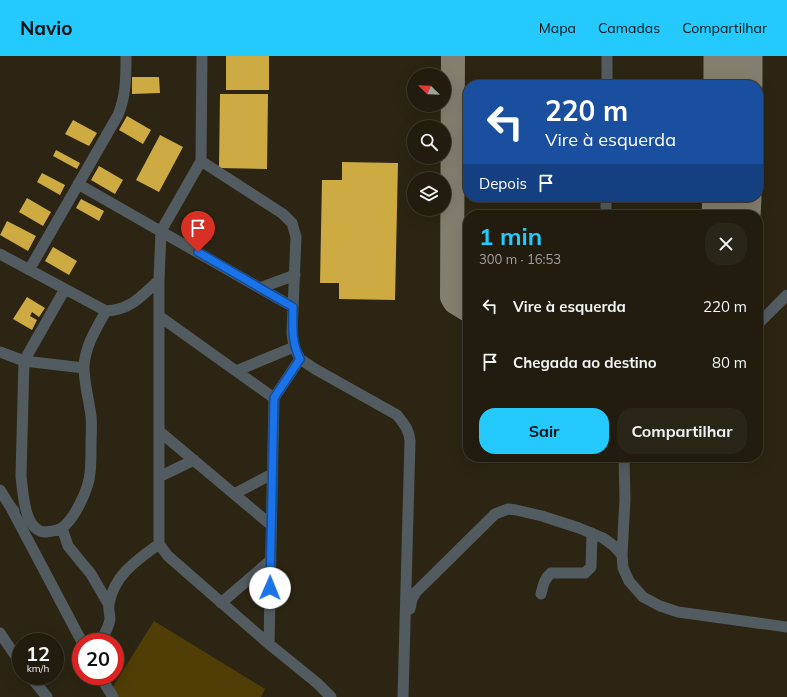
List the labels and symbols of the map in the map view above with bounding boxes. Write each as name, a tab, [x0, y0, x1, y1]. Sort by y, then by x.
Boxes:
north arrow	[407, 68, 451, 112]
pin	[181, 211, 215, 252]
position arrow	[249, 567, 291, 609]
speed limit sign: 20	[72, 633, 124, 685]

